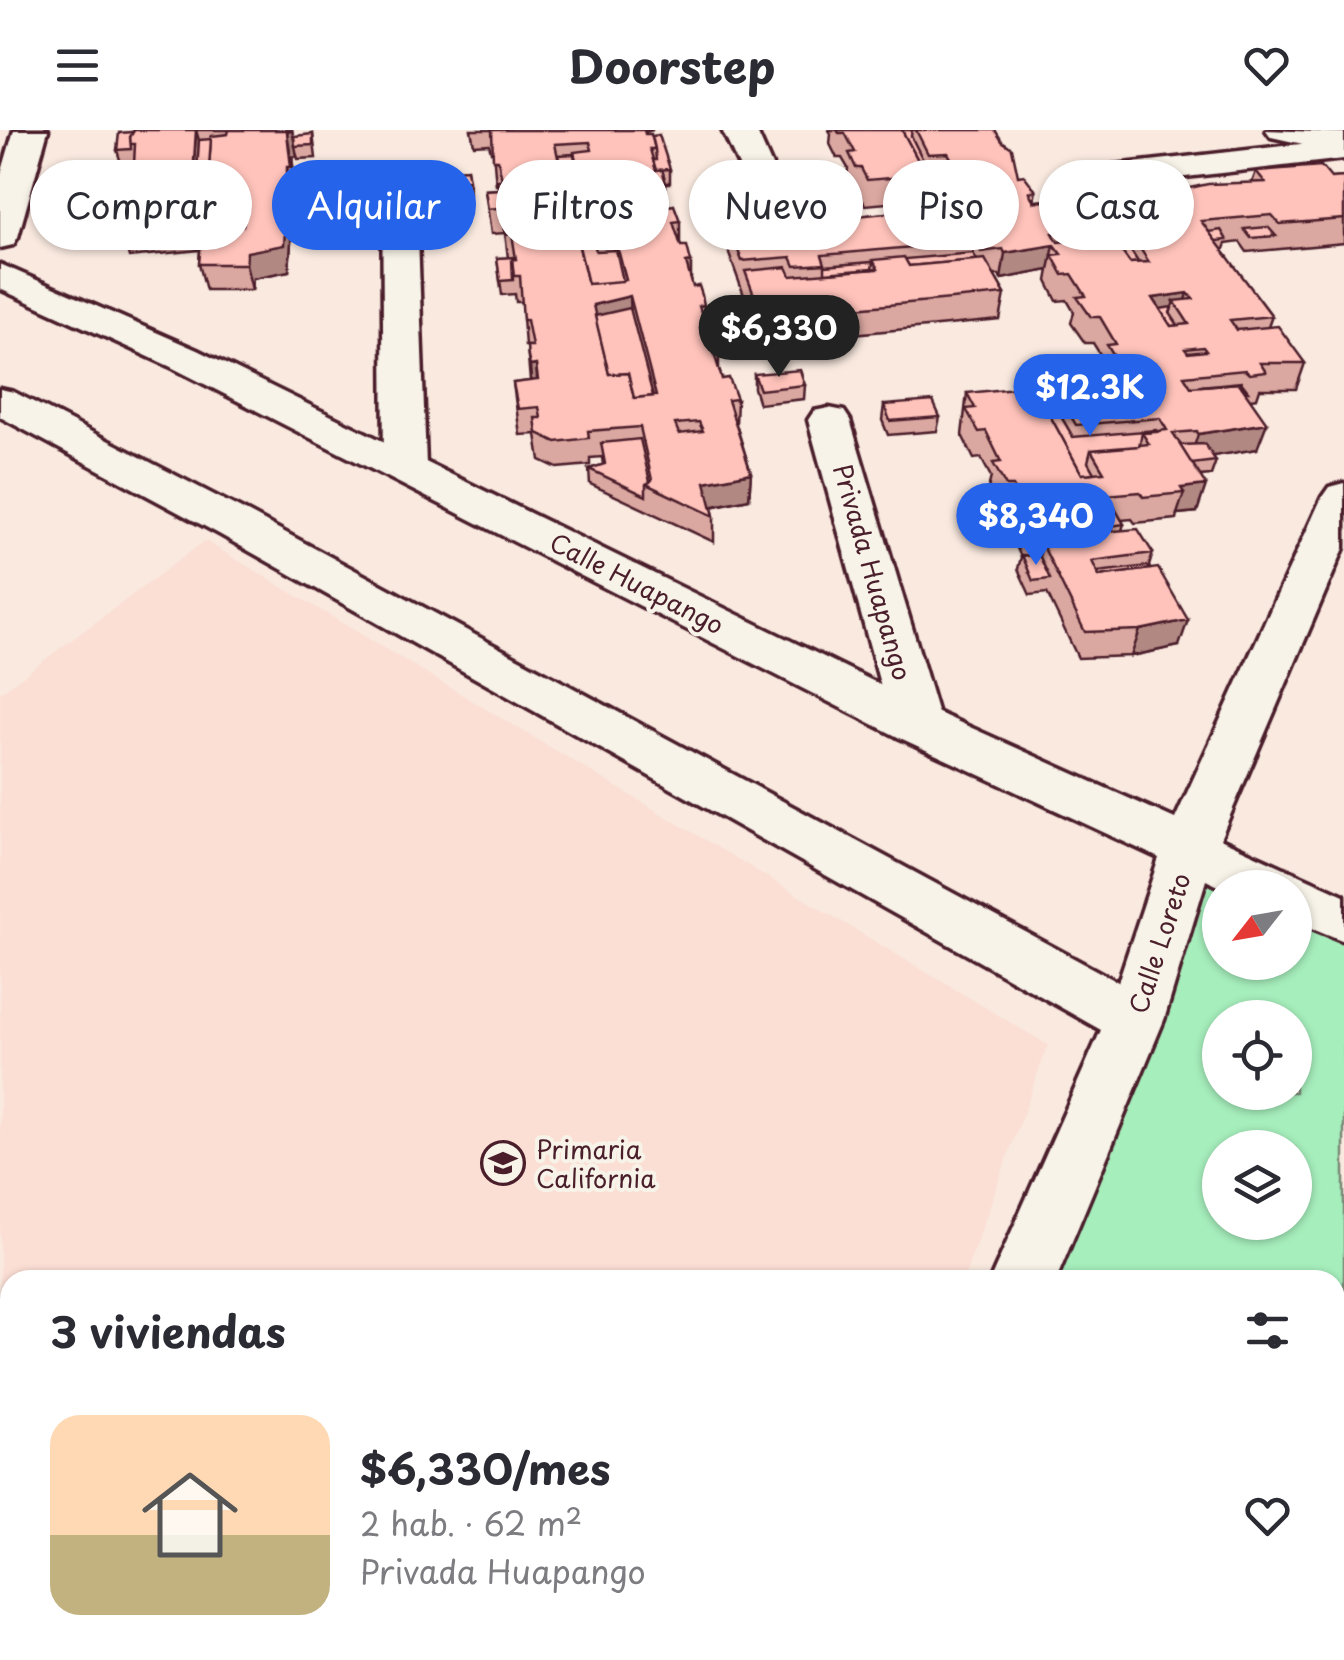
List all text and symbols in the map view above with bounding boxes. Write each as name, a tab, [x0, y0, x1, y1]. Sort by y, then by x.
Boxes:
text: Doorstep	[569, 31, 775, 99]
icon: menu	[50, 38, 105, 93]
icon: heart	[1239, 38, 1294, 93]
chip: Comprar	[30, 160, 252, 250]
chip: Alquilar	[272, 160, 476, 250]
chip: Filtros	[496, 160, 669, 250]
chip: Nuevo	[689, 160, 863, 250]
chip: Piso	[883, 160, 1019, 250]
chip: Casa	[1039, 160, 1194, 250]
pin: $6,330	[698, 295, 860, 380]
text: $6,330	[721, 303, 837, 351]
pin: $12.3K	[1009, 354, 1171, 439]
text: $12.3K	[1035, 362, 1145, 410]
street label: Privada Huapango	[824, 460, 922, 684]
pin: $8,340	[955, 483, 1117, 568]
text: $8,340	[978, 491, 1094, 539]
street label: Calle Huapango	[543, 523, 731, 643]
street label: Calle Loreto	[1118, 868, 1200, 1018]
north arrow	[1202, 870, 1312, 980]
map controls	[1202, 870, 1312, 1240]
button: locate	[1202, 1000, 1312, 1110]
place label: Primaria California	[536, 1130, 656, 1197]
button: layers	[1202, 1130, 1312, 1240]
school or university icon: Primaria California	[480, 1140, 526, 1186]
text: 3 viviendas	[50, 1299, 286, 1362]
icon: filters	[1240, 1303, 1295, 1358]
text: $6,330/mes	[360, 1436, 611, 1499]
icon: home	[130, 1455, 250, 1575]
icon: heart	[1240, 1488, 1295, 1543]
text: 2 hab. · 62 m²	[360, 1499, 582, 1547]
text: Privada Huapango	[360, 1547, 646, 1595]

